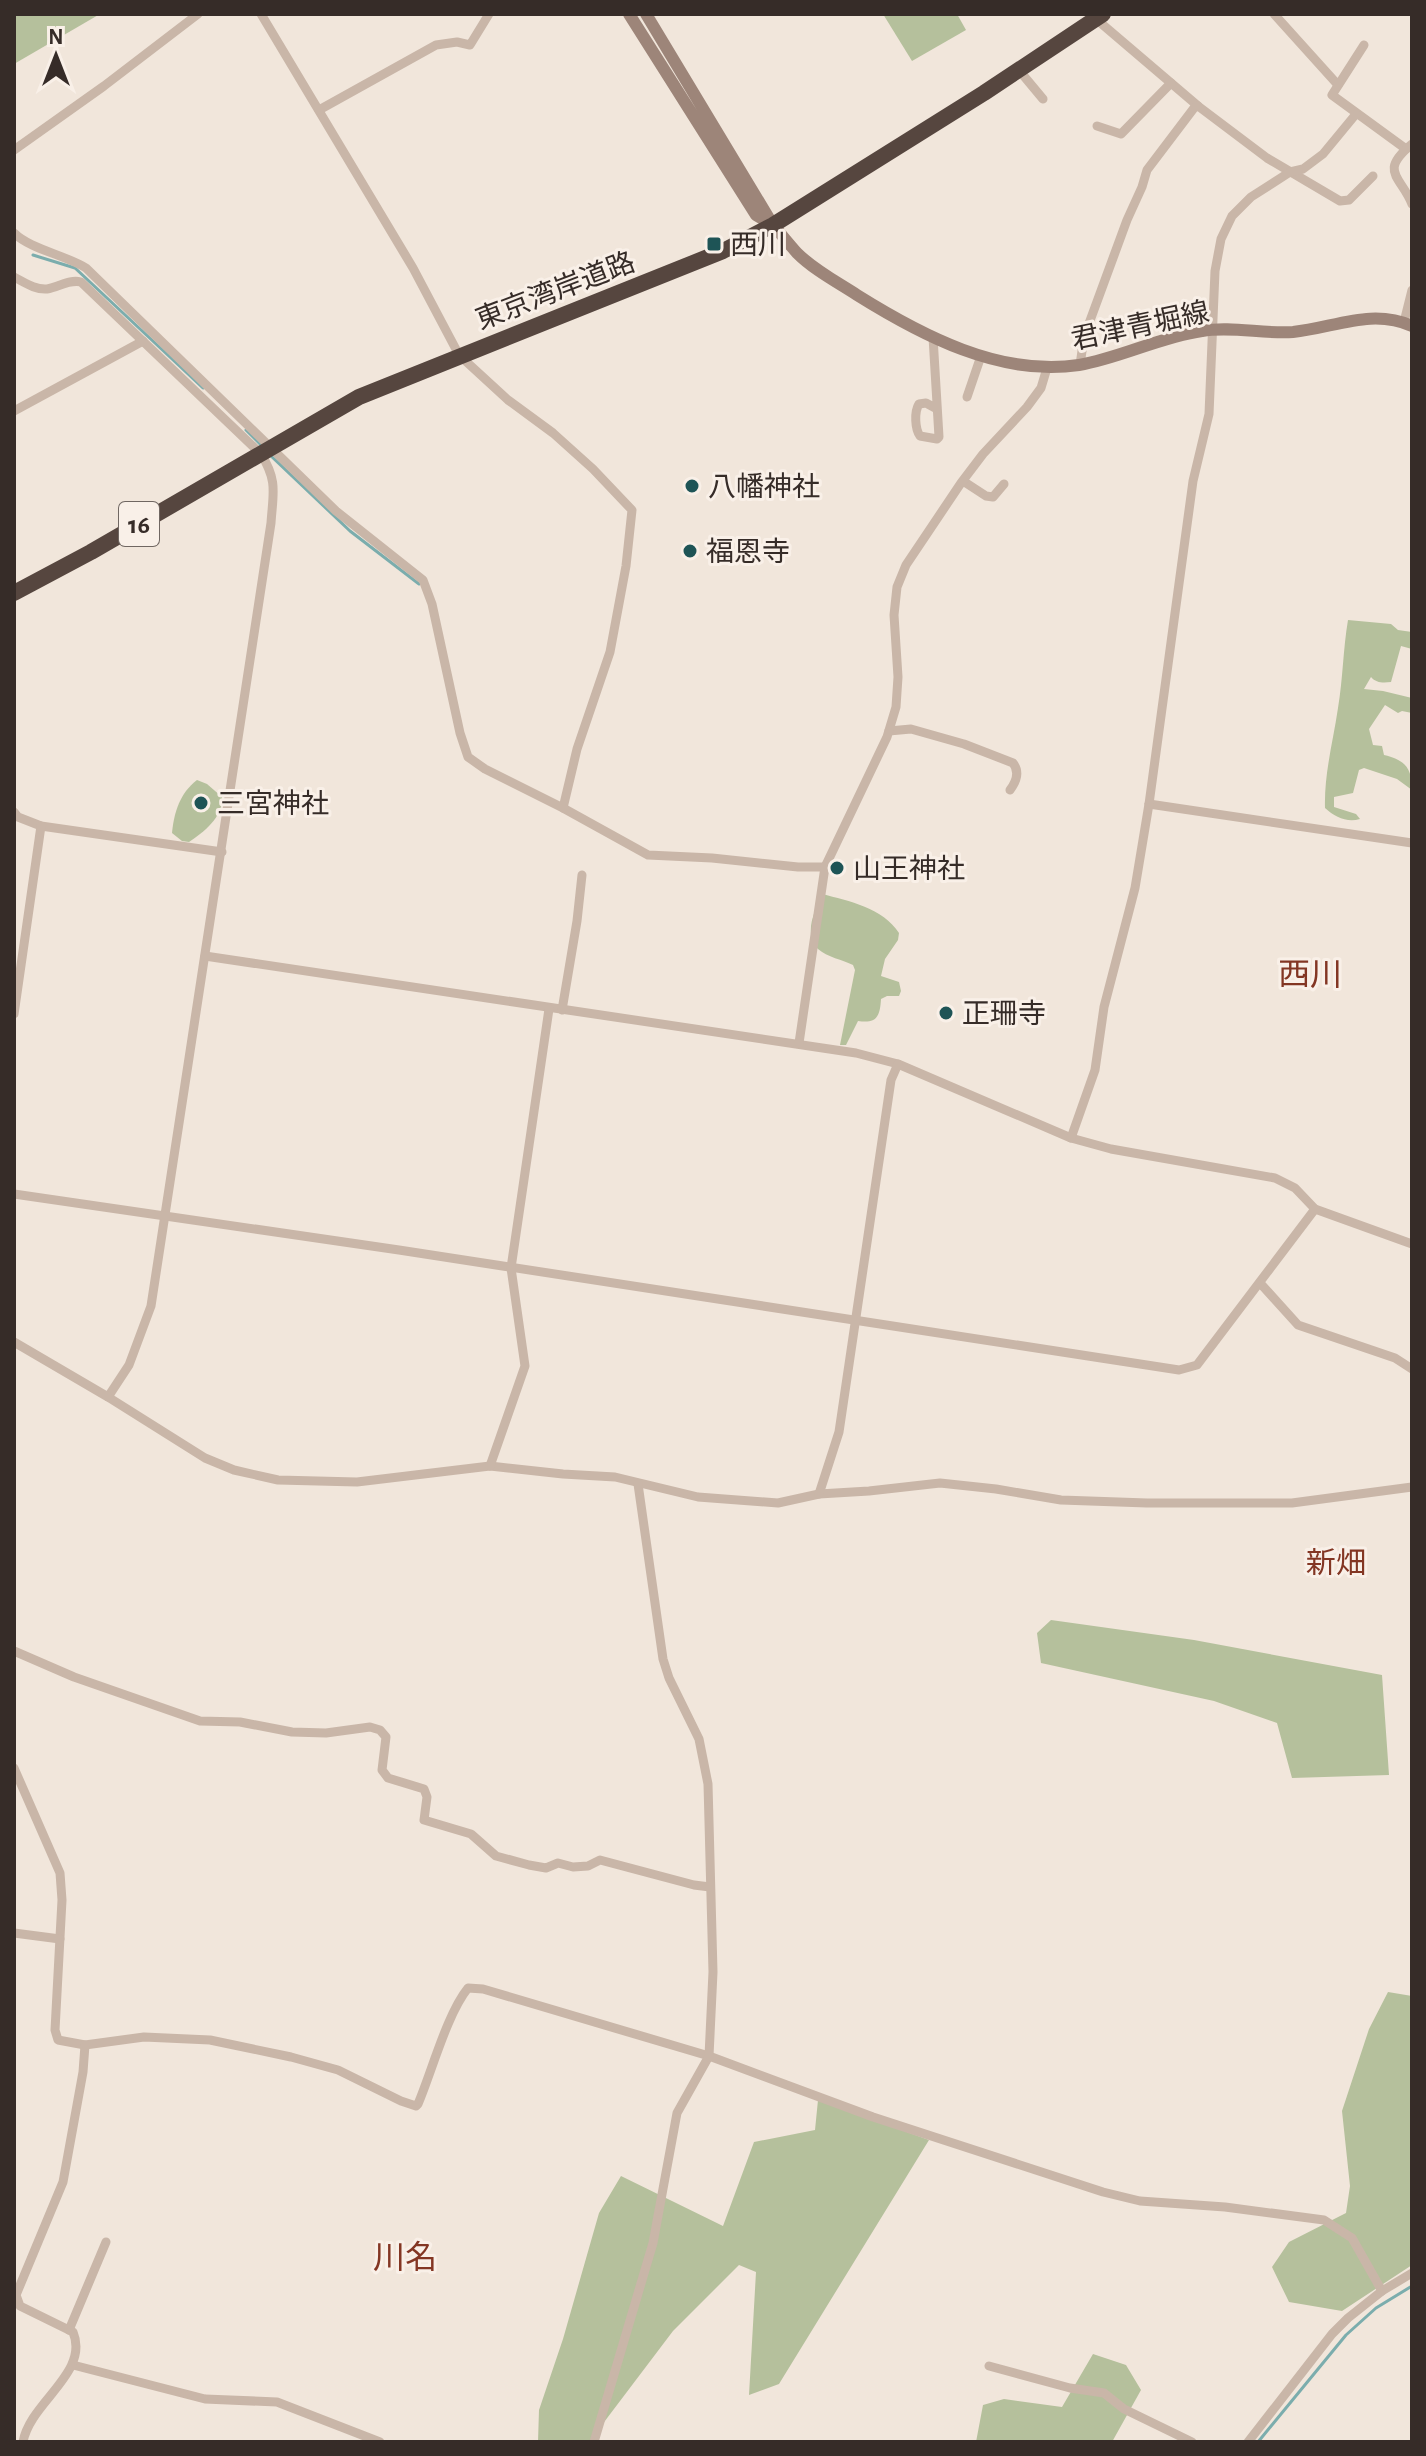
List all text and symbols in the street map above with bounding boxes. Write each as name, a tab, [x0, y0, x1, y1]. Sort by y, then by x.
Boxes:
north arrow	[16, 16, 96, 96]
text: N	[48, 26, 64, 48]
place label: 西川	[730, 231, 786, 260]
marker: 西川	[705, 235, 723, 253]
street label: 東京湾岸道路	[472, 247, 639, 335]
street label: 君津青堀線	[1069, 297, 1212, 355]
place label: 八幡神社	[708, 472, 820, 502]
marker: 八幡神社	[683, 477, 701, 495]
road number: 16	[119, 502, 159, 546]
place label: 福恩寺	[706, 537, 790, 567]
marker: 福恩寺	[681, 542, 699, 560]
place label: 三宮神社	[217, 789, 329, 819]
marker: 三宮神社	[192, 794, 210, 812]
place label: 山王神社	[853, 854, 965, 884]
marker: 山王神社	[828, 859, 846, 877]
district label: 西川	[1278, 959, 1342, 991]
place label: 正珊寺	[962, 999, 1046, 1029]
marker: 正珊寺	[937, 1004, 955, 1022]
district label: 新畑	[1306, 1547, 1366, 1579]
district label: 川名	[373, 2240, 437, 2274]

